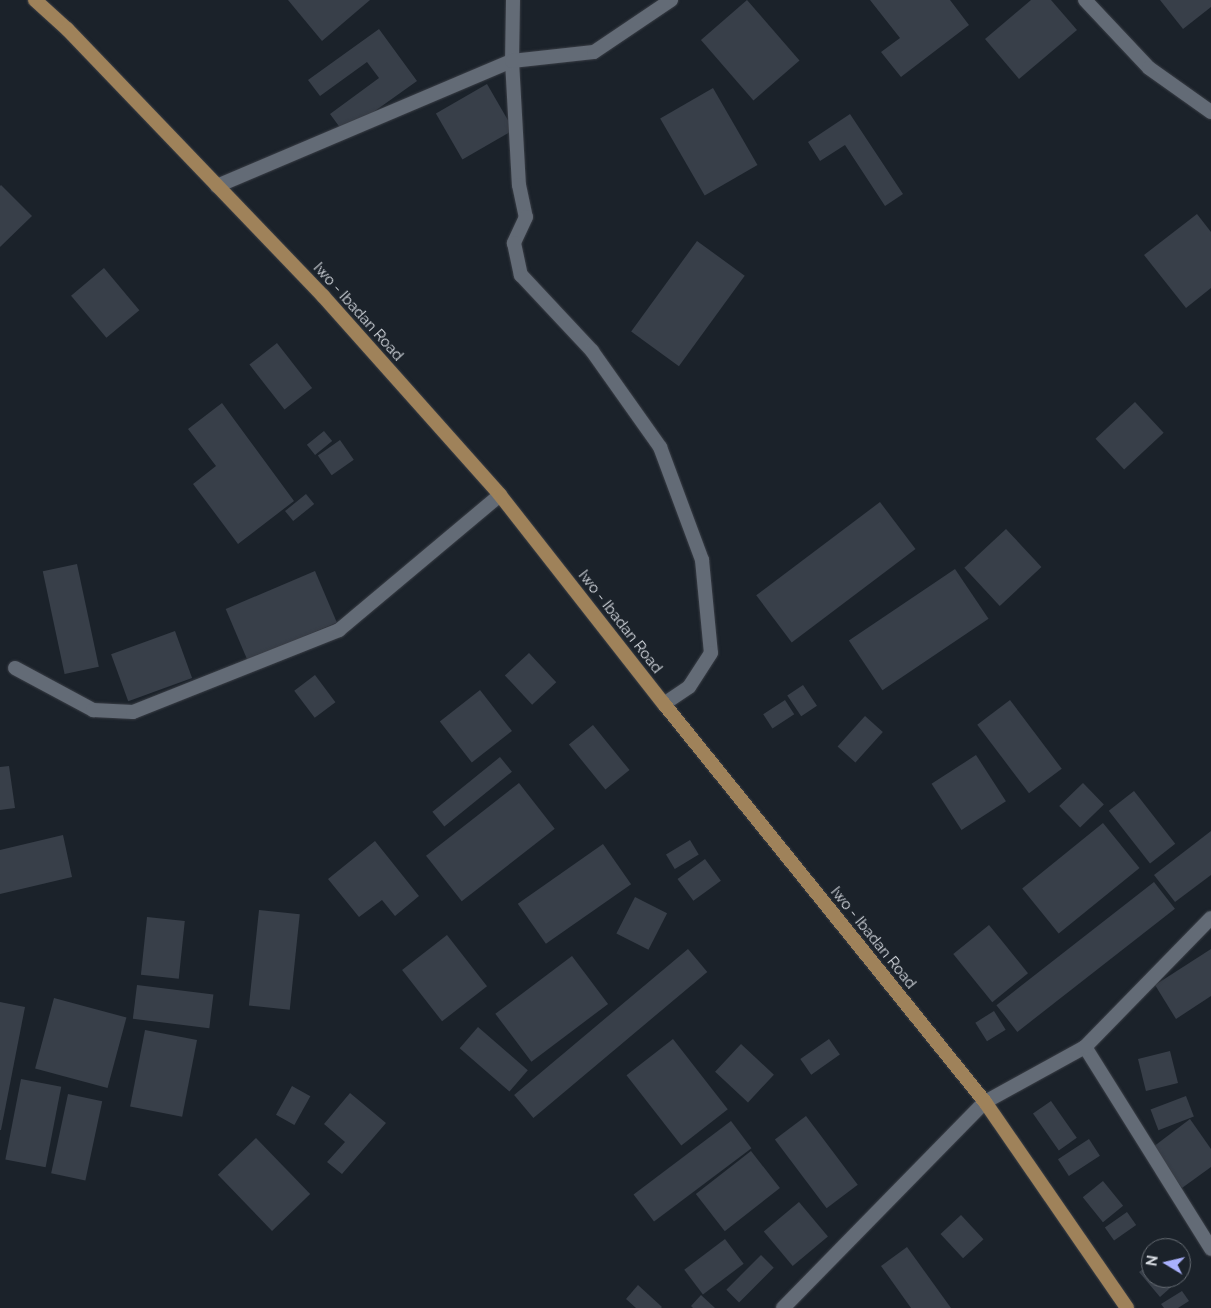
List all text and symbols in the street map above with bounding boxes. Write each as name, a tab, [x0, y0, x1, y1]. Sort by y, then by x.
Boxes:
street label: Iwo - Ibadan Road	[309, 259, 407, 365]
street label: Iwo - Ibadan Road	[574, 567, 666, 677]
street label: Iwo - Ibadan Road	[826, 883, 920, 993]
north arrow	[1141, 1238, 1191, 1288]
text: N	[1143, 1254, 1161, 1267]

